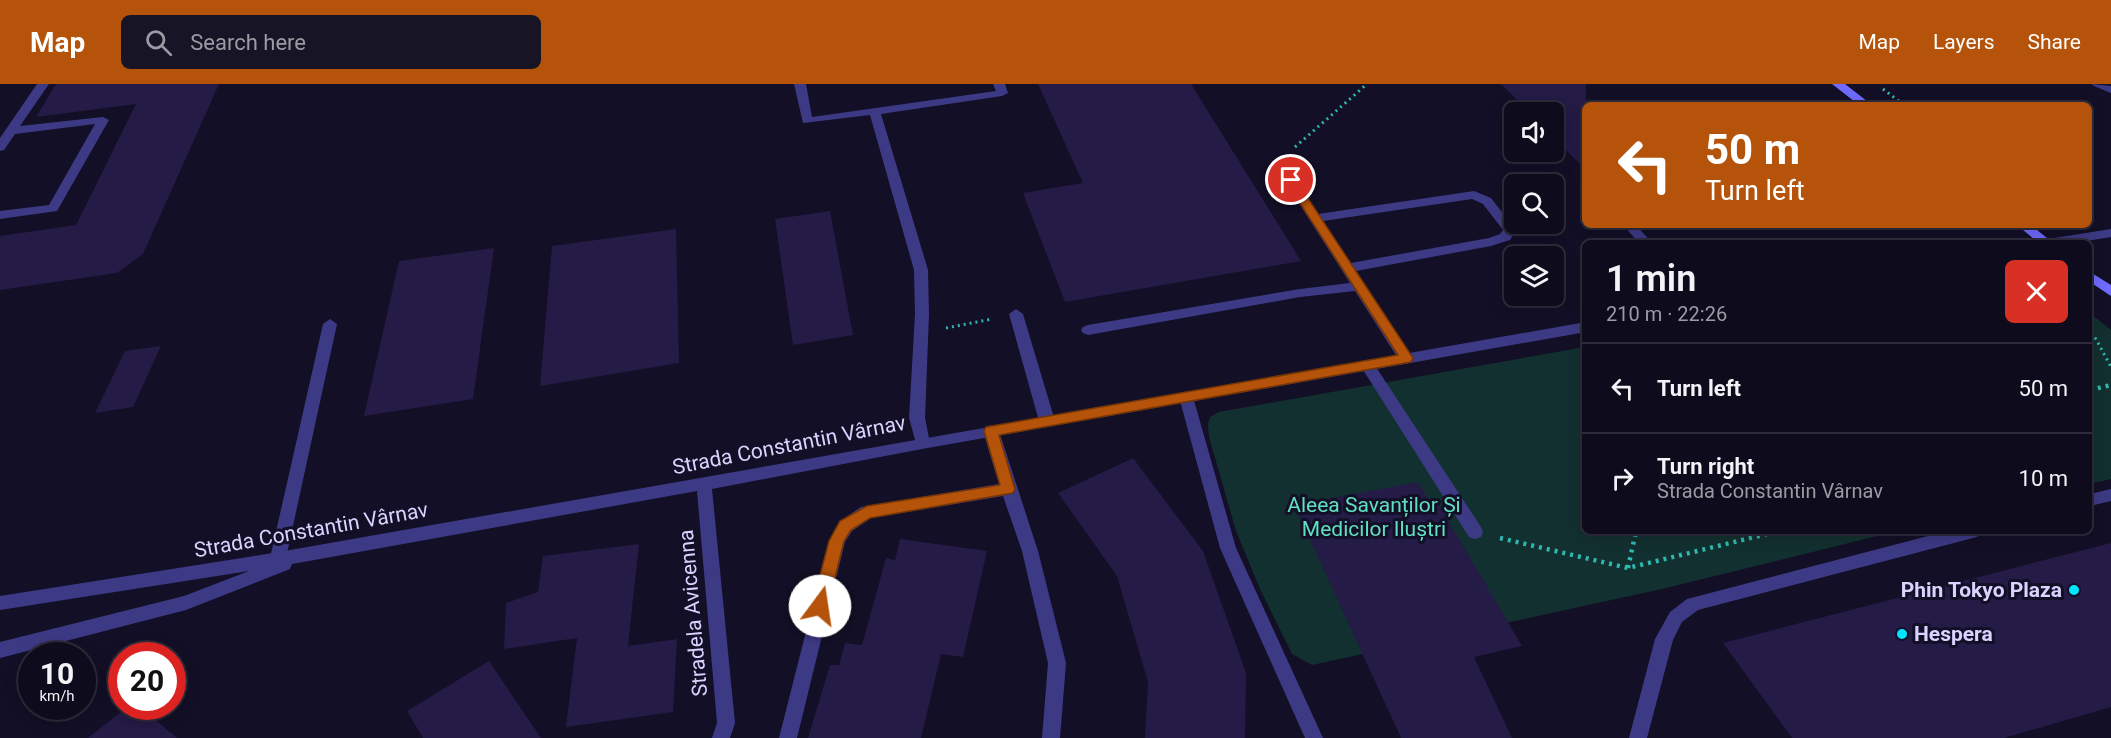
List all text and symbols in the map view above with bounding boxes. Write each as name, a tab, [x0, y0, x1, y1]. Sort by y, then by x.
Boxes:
search box	[121, 15, 541, 69]
text: Map	[30, 26, 85, 59]
icon: search	[142, 26, 175, 59]
text: Search here	[190, 30, 306, 55]
text: Map	[1858, 30, 1900, 54]
text: Layers	[1933, 30, 1994, 54]
text: Share	[2027, 30, 2081, 54]
map controls	[1504, 102, 1564, 306]
button: sound	[1504, 102, 1564, 162]
text: 50 m	[1705, 125, 1800, 174]
icon: left	[1606, 126, 1684, 204]
pin	[1265, 154, 1316, 205]
icon: arrive	[1274, 163, 1307, 196]
button: search	[1504, 174, 1564, 234]
text: Turn left	[1705, 175, 1805, 207]
button: layers	[1504, 246, 1564, 306]
text: 1 min	[1606, 258, 1696, 300]
button: close	[2005, 260, 2068, 323]
text: 210 m · 22:26	[1606, 302, 1727, 326]
icon: left	[1606, 372, 1639, 405]
text: Turn left	[1657, 376, 1741, 401]
text: 50 m	[2019, 376, 2068, 401]
street label: Strada Constantin Vârnav	[670, 411, 908, 479]
text: Turn right	[1657, 454, 1754, 479]
icon: right	[1606, 462, 1639, 495]
text: 10 m	[2019, 466, 2068, 491]
text: Strada Constantin Vârnav	[1657, 479, 1883, 503]
park label: Aleea Savanților Și Medicilor Iluștri	[1287, 493, 1461, 541]
street label: Strada Constantin Vârnav	[192, 498, 430, 562]
street label: Stradela Avicenna	[674, 529, 712, 697]
position arrow	[788, 574, 852, 638]
place label: Phin Tokyo Plaza	[1901, 578, 2062, 602]
marker: Phin Tokyo Plaza	[2067, 583, 2081, 597]
place label: Hespera	[1914, 622, 1993, 646]
marker: Hespera	[1895, 627, 1909, 641]
speed limit sign: 20	[108, 642, 186, 720]
text: 10	[40, 656, 74, 691]
text: km/h	[39, 687, 75, 705]

